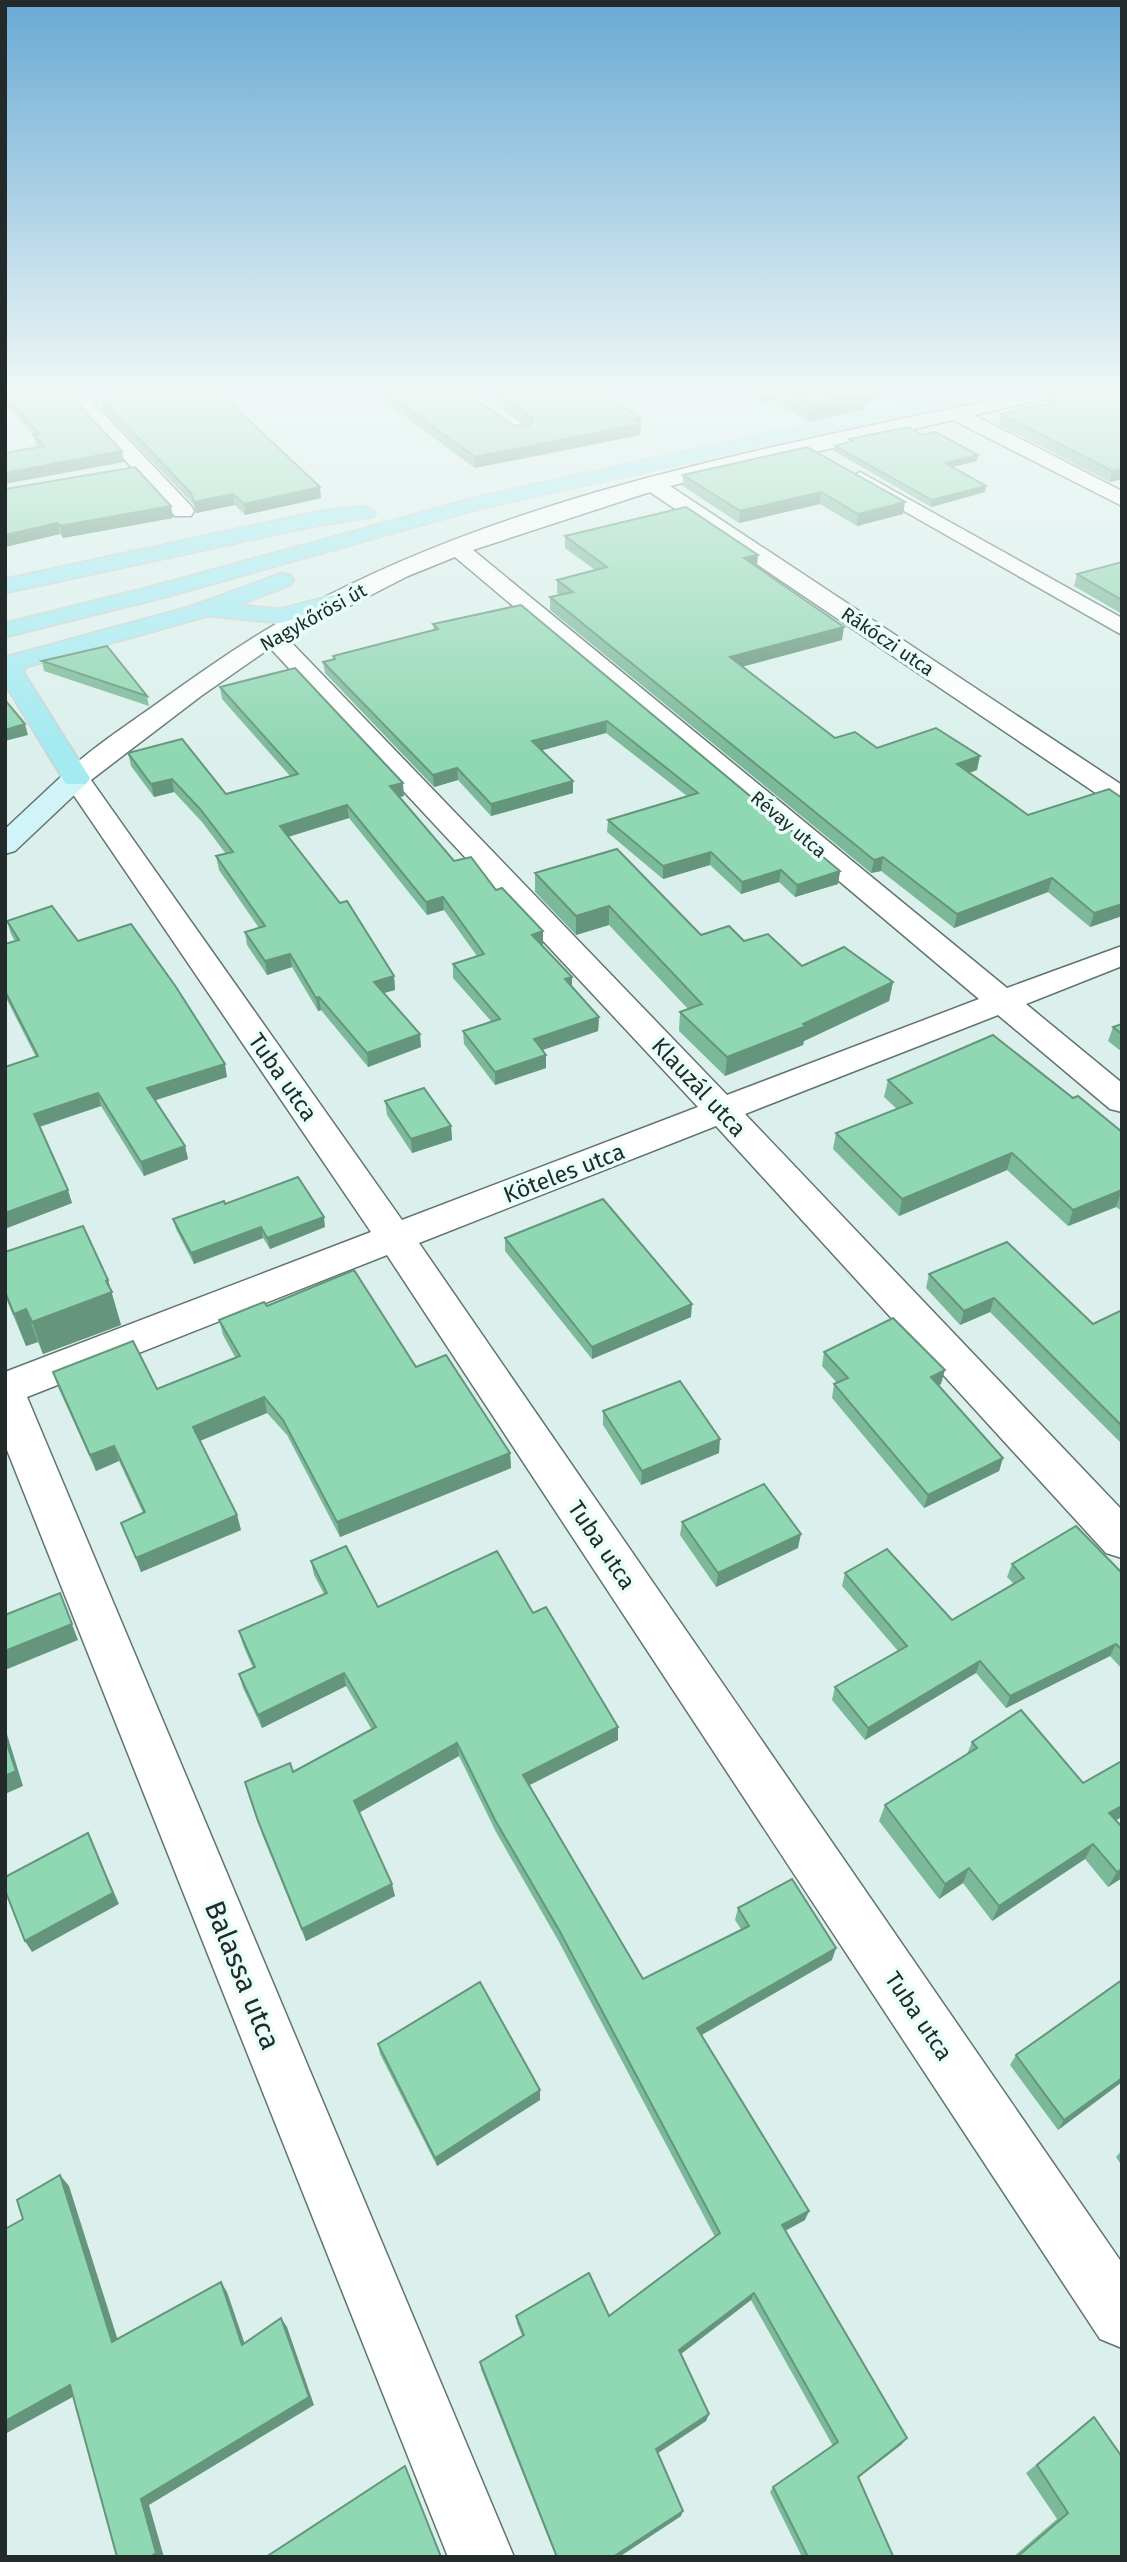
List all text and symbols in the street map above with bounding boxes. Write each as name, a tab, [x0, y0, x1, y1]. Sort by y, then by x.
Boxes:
street label: Nagykőrösi út	[256, 579, 371, 656]
street label: Rákóczi utca	[837, 602, 938, 681]
street label: Révay utca	[746, 786, 831, 863]
street label: Tuba utca	[243, 1028, 323, 1126]
street label: Klauzál utca	[646, 1032, 752, 1142]
street label: Köteles utca	[499, 1137, 629, 1209]
street label: Tuba utca	[562, 1495, 642, 1595]
street label: Balassa utca	[198, 1896, 287, 2054]
street label: Tuba utca	[879, 1966, 959, 2066]

